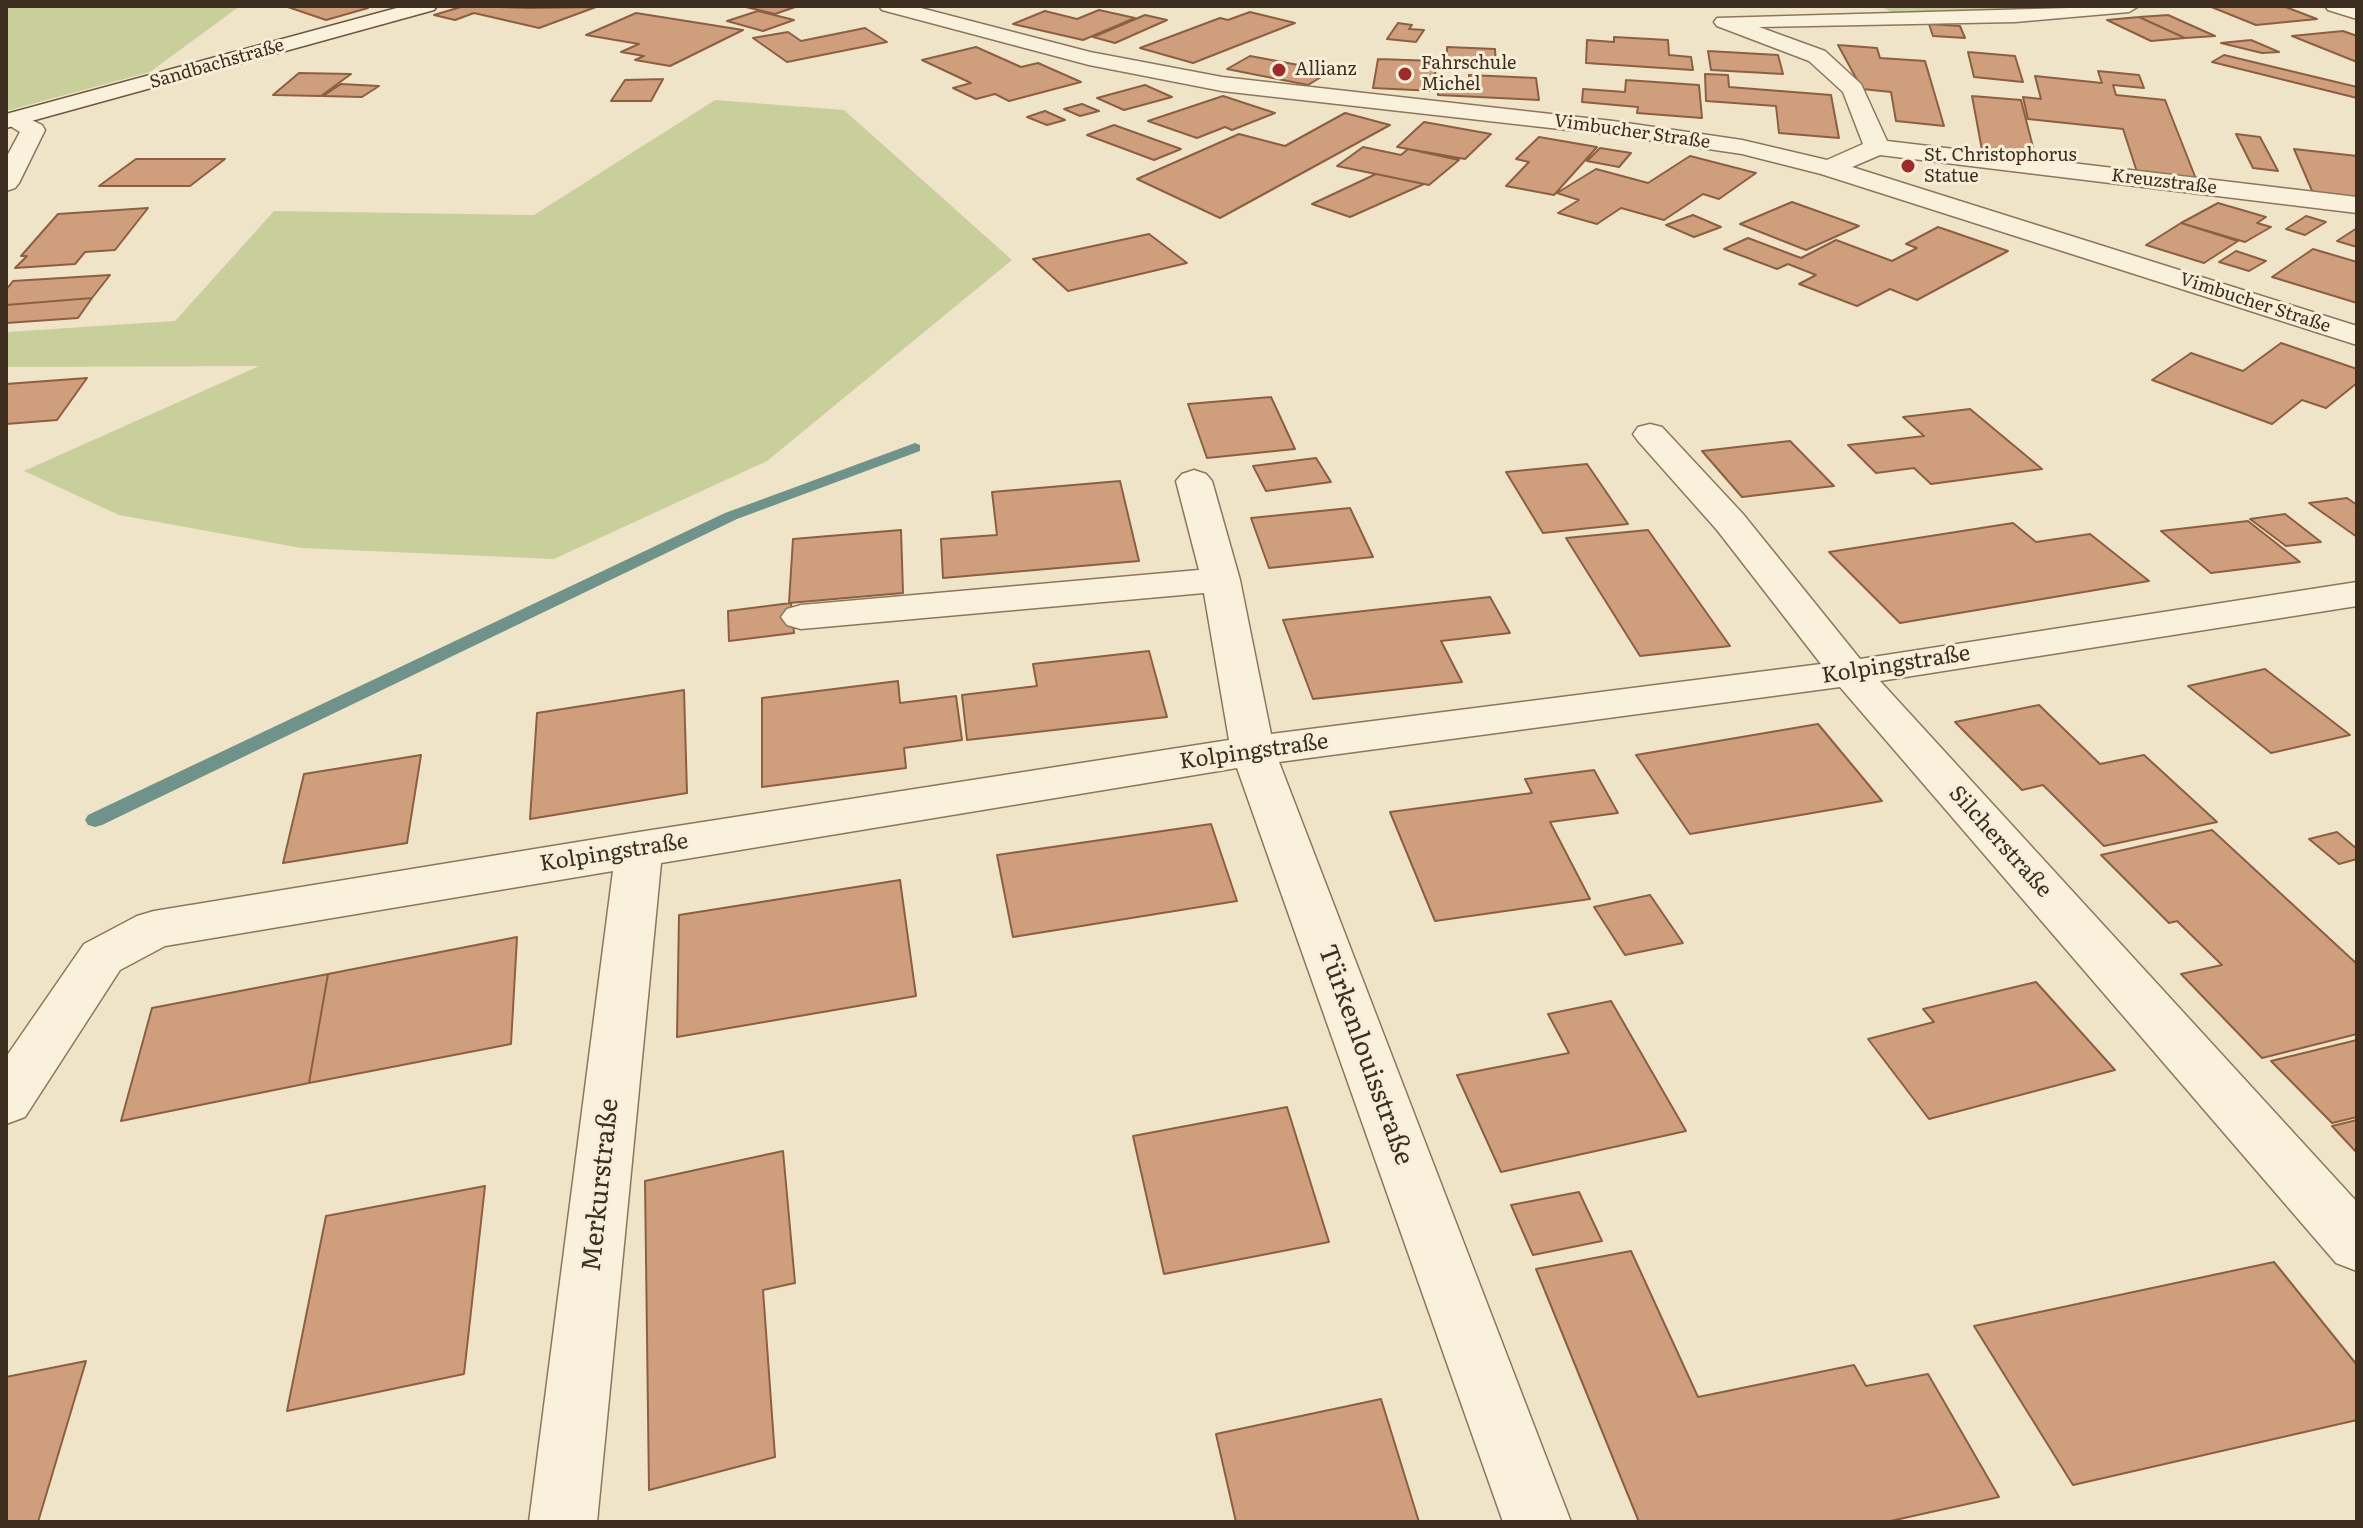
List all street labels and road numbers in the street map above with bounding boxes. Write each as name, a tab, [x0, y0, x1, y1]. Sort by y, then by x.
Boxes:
street label: Sandbachstraße	[147, 35, 287, 93]
street label: Vimbucher Straße	[1553, 110, 1711, 154]
street label: Kreuzstraße	[2110, 165, 2218, 199]
street label: Vimbucher Straße	[2177, 268, 2333, 338]
street label: Kolpingstraße	[1820, 640, 1972, 690]
street label: Kolpingstraße	[1178, 728, 1330, 776]
street label: Silcherstraße	[1943, 781, 2057, 903]
street label: Kolpingstraße	[538, 828, 690, 878]
street label: Türkenlouisstraße	[1311, 941, 1419, 1169]
street label: Merkurstraße	[576, 1097, 626, 1273]

